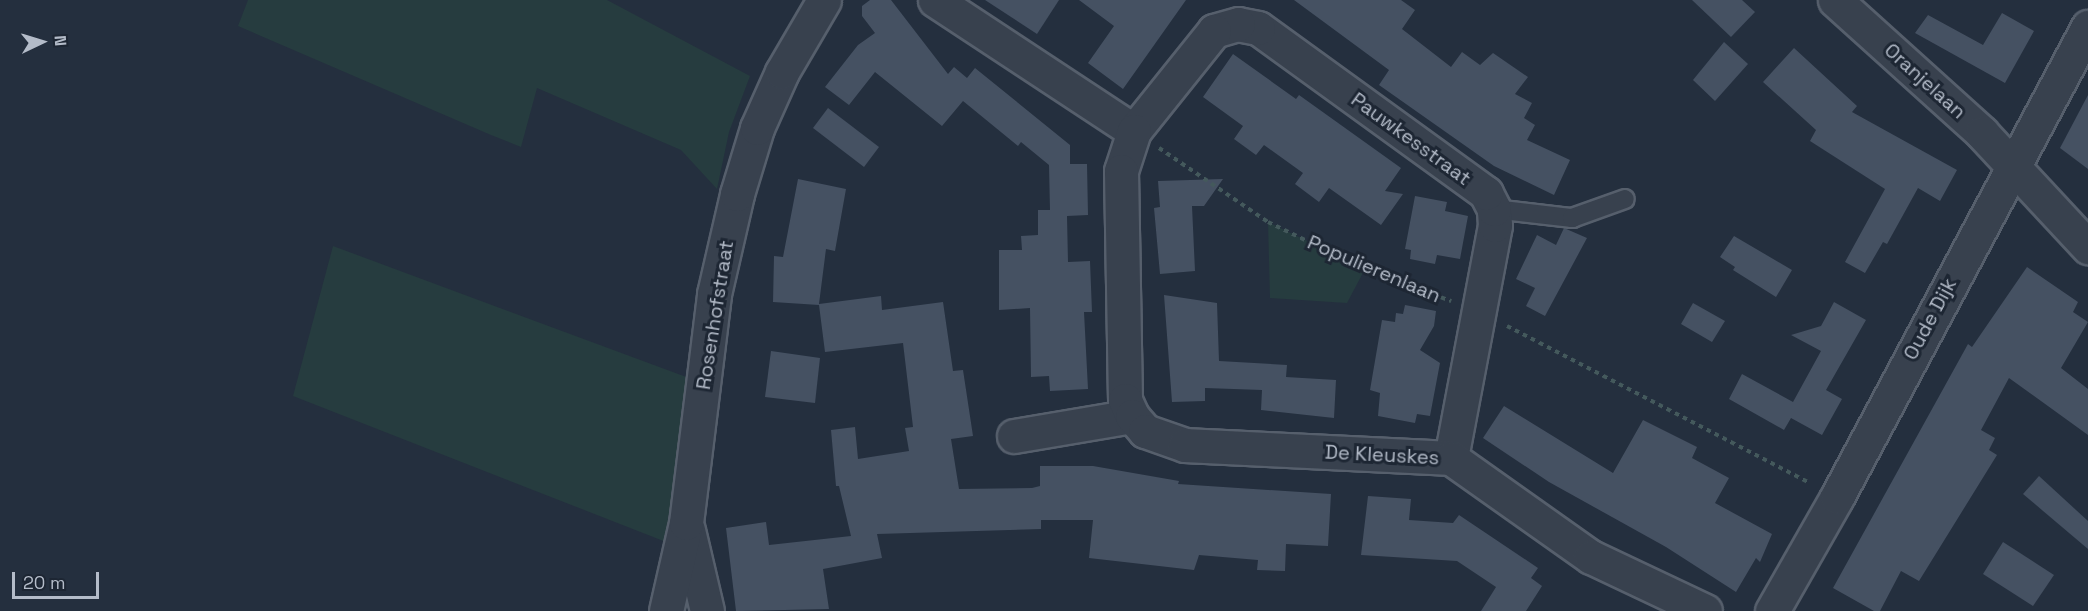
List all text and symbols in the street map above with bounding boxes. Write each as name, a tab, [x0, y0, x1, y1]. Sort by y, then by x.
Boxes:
north arrow	[12, 12, 72, 72]
text: N	[50, 35, 71, 47]
street label: Oranjelaan	[1879, 38, 1971, 124]
street label: Pauwkesstraat	[1346, 88, 1476, 190]
street label: Populierenlaan	[1304, 230, 1444, 308]
street label: Rosenhofstraat	[691, 239, 739, 391]
street label: Oude Dijk	[1898, 274, 1962, 364]
street label: De Kleuskes	[1324, 440, 1440, 470]
scale bar	[15, 560, 102, 598]
text: 20 m	[23, 571, 66, 594]

